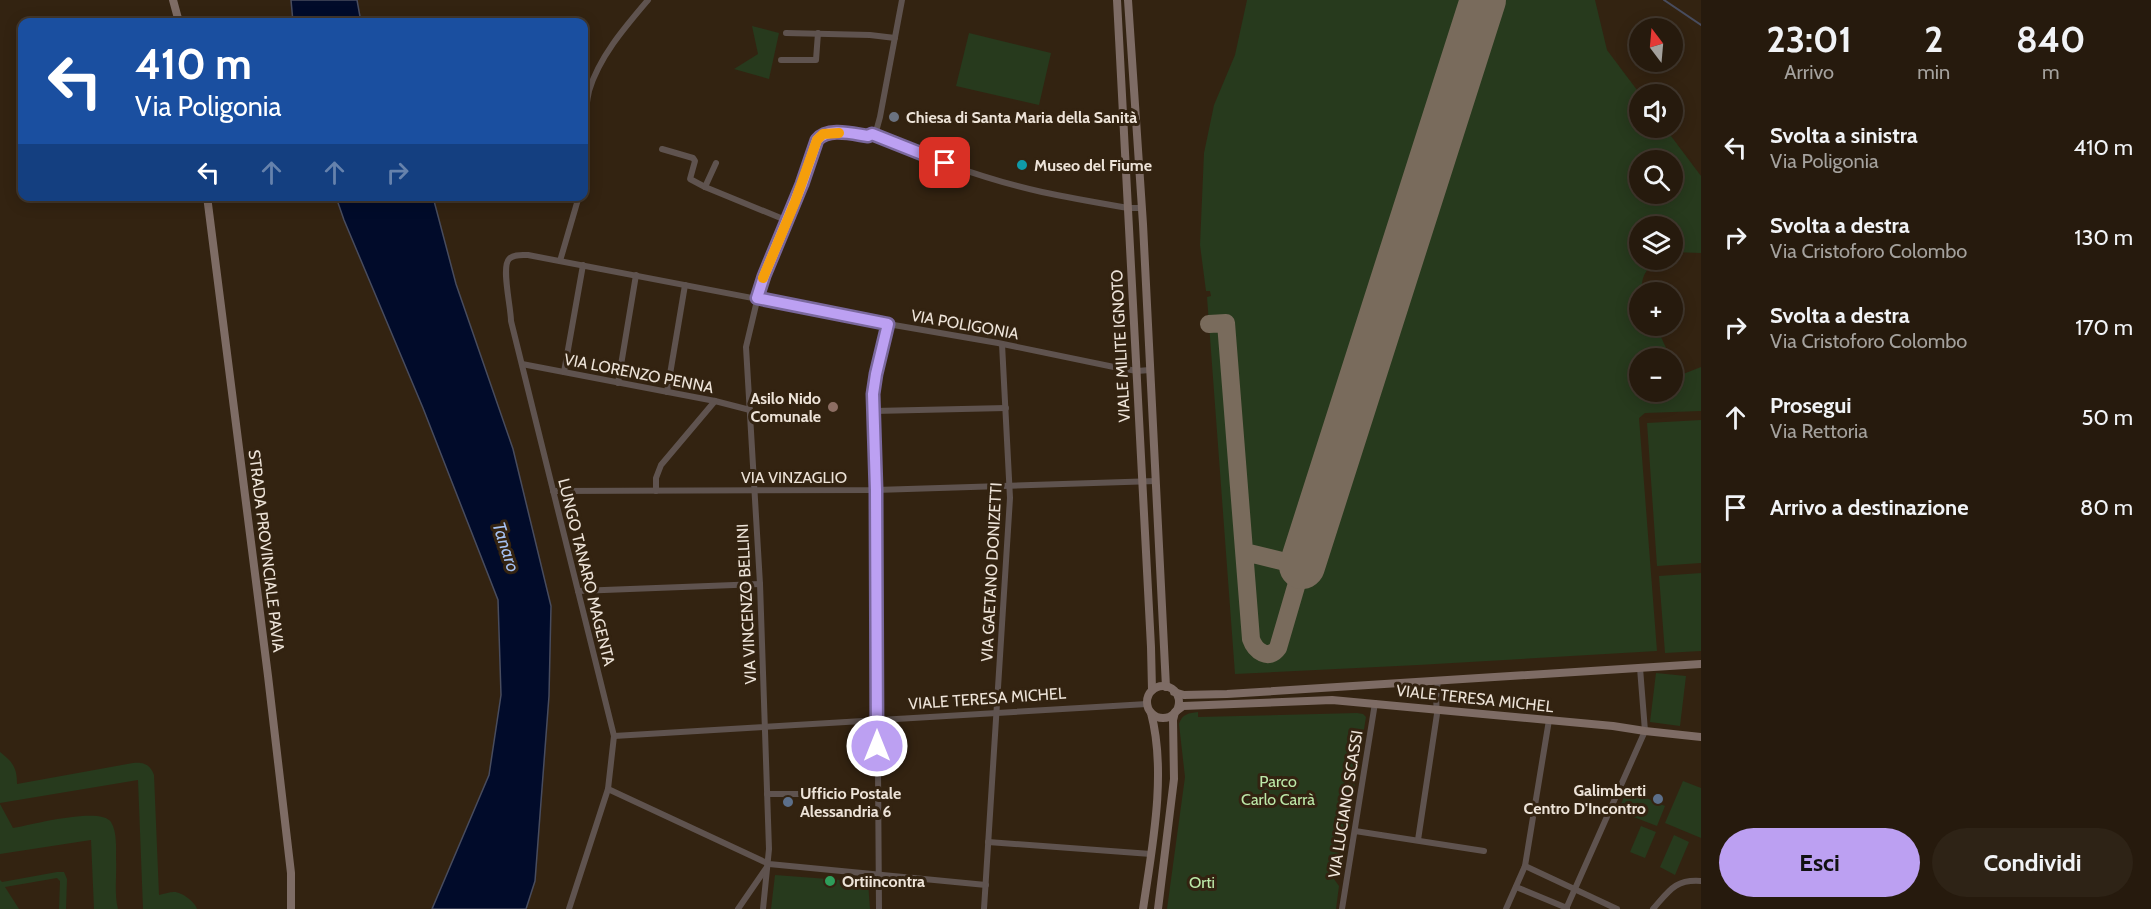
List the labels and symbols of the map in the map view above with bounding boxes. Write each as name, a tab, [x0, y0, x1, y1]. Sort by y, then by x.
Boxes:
north arrow	[1629, 18, 1683, 72]
place label: Chiesa di Santa Maria della Sanità	[906, 108, 1137, 127]
marker: Chiesa di Santa Maria della Sanità	[887, 110, 901, 124]
pin	[919, 137, 970, 188]
place label: Museo del Fiume	[1034, 156, 1152, 175]
marker: Museo del Fiume	[1015, 158, 1029, 172]
street label: VIALE MILITE IGNOTO	[1107, 269, 1134, 423]
street label: VIA POLIGONIA	[910, 306, 1020, 343]
street label: VIA LORENZO PENNA	[563, 350, 715, 397]
place label: Asilo Nido Comunale	[750, 389, 821, 426]
marker: Asilo Nido Comunale	[826, 400, 840, 414]
street label: STRADA PROVINCIALE PAVIA	[245, 449, 288, 654]
street label: VIA VINZAGLIO	[741, 468, 847, 487]
street label: LUNGO TANARO MAGENTA	[554, 476, 619, 668]
street label: VIA GAETANO DONIZETTI	[977, 482, 1006, 662]
water label: Tanaro	[488, 519, 524, 575]
street label: VIA VINCENZO BELLINI	[733, 523, 760, 685]
street label: VIALE TERESA MICHEL	[1395, 681, 1554, 716]
street label: VIALE TERESA MICHEL	[908, 684, 1066, 713]
position arrow	[845, 714, 909, 778]
street label: VIA LUCIANO SCASSI	[1324, 729, 1367, 879]
park label: Parco Carlo Carrà	[1241, 772, 1315, 809]
place label: Galimberti Centro D'Incontro	[1524, 781, 1646, 818]
place label: Ufficio Postale Alessandria 6	[800, 784, 901, 821]
marker: Galimberti Centro D'Incontro	[1651, 792, 1665, 806]
marker: Ufficio Postale Alessandria 6	[781, 795, 795, 809]
place label: Ortiincontra	[842, 872, 925, 891]
park label: Orti	[1189, 873, 1215, 892]
marker: Ortiincontra	[823, 874, 837, 888]

